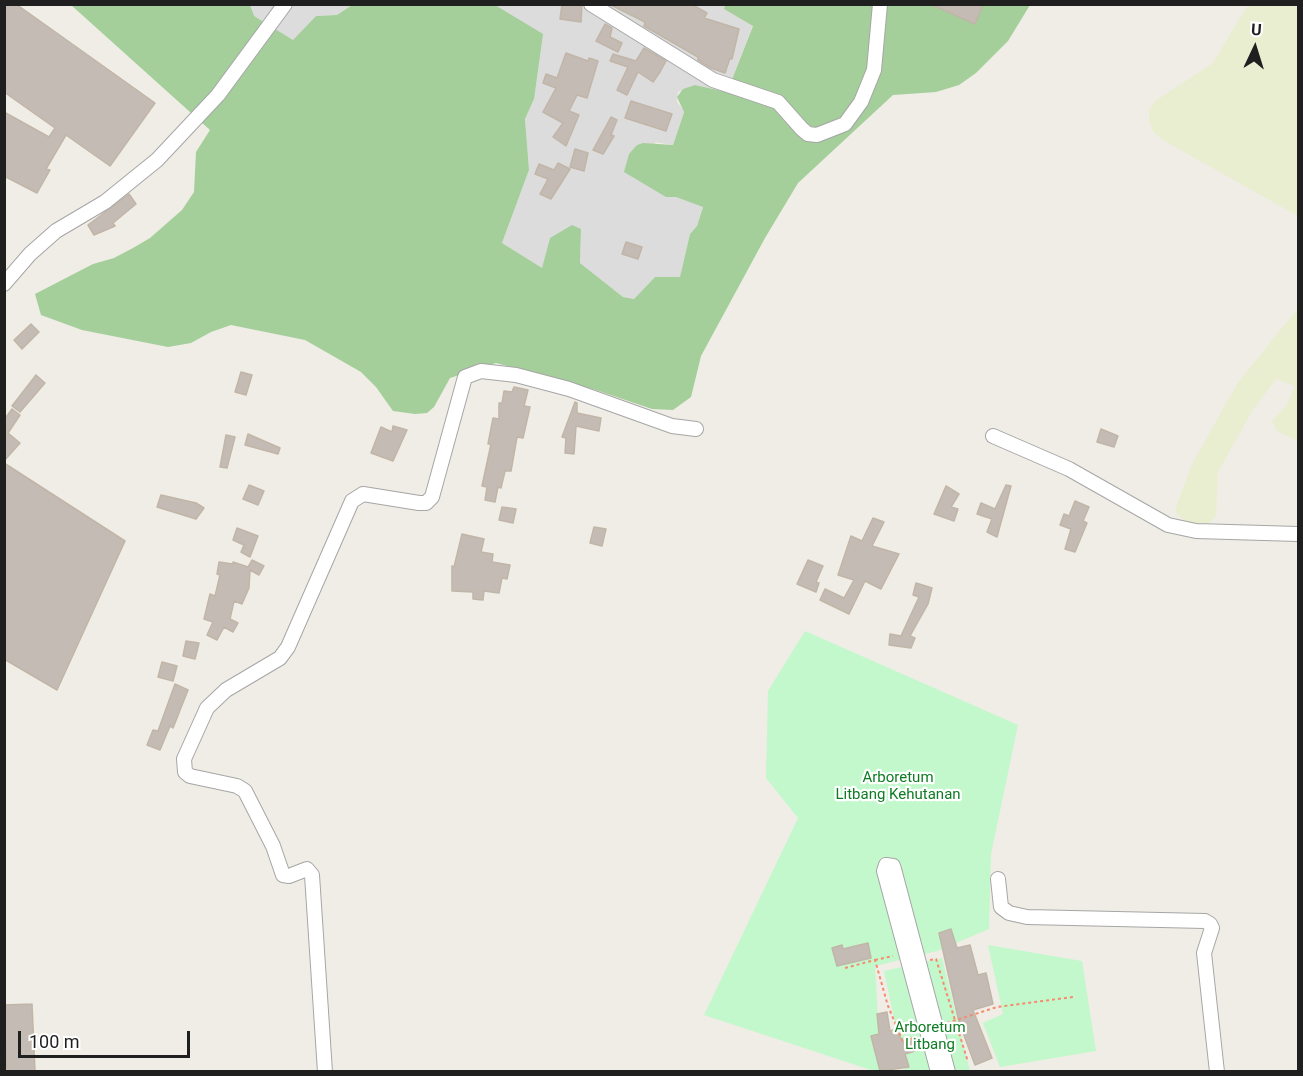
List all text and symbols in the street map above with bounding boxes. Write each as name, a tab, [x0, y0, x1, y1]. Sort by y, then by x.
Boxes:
north arrow	[1225, 18, 1285, 78]
text: U	[1250, 20, 1262, 39]
park label: Arboretum Litbang Kehutanan	[835, 769, 961, 804]
scale bar	[21, 1019, 194, 1057]
park label: Arboretum Litbang	[894, 1019, 966, 1054]
text: 100 m	[29, 1031, 80, 1052]

